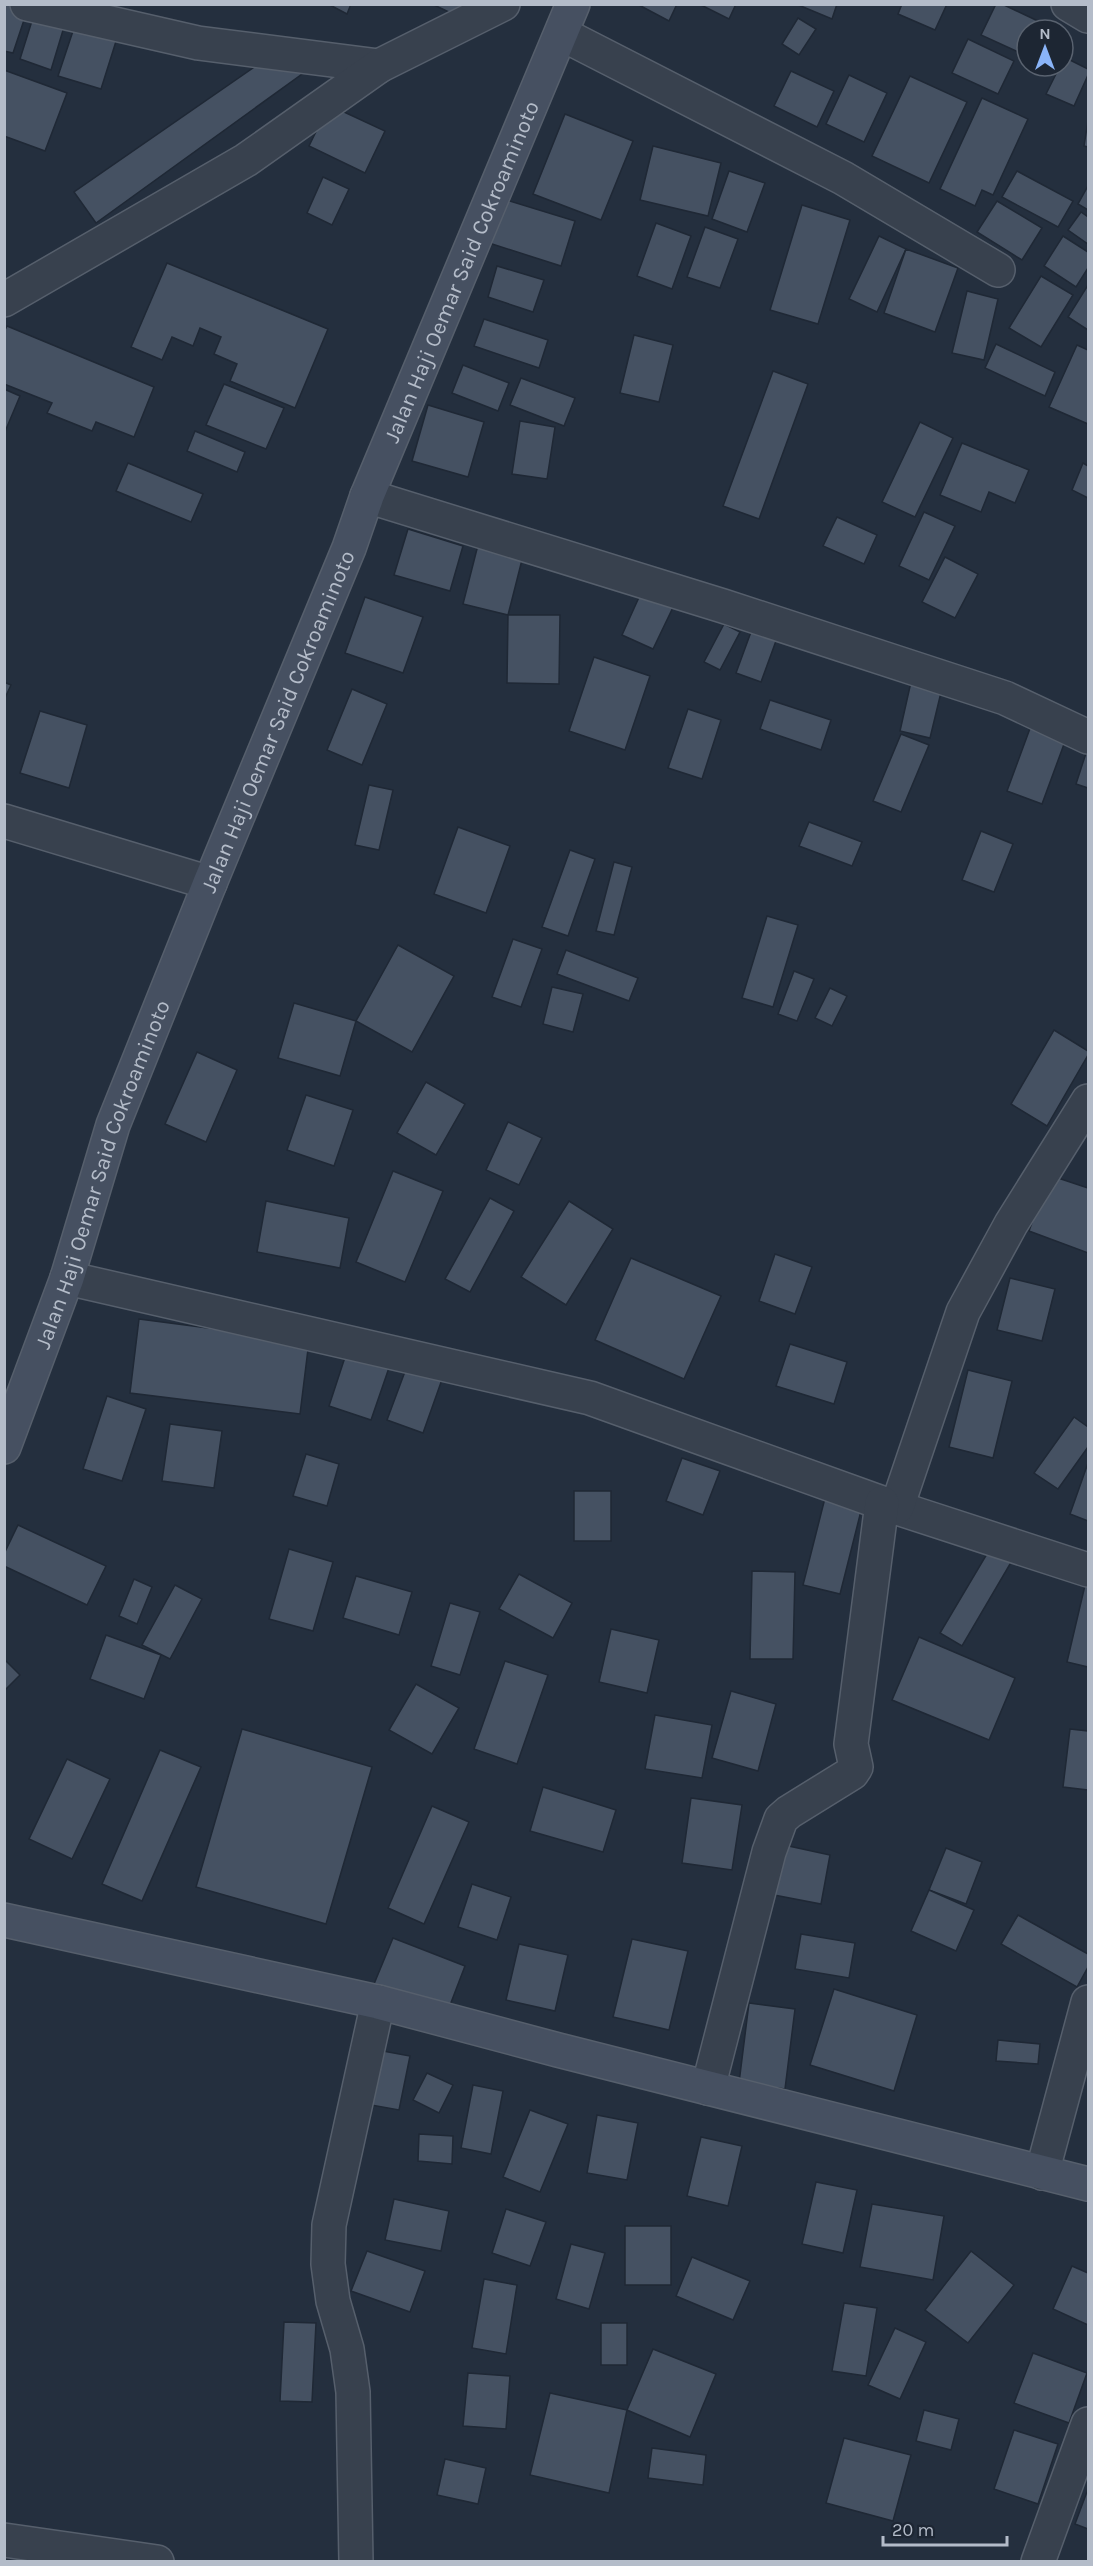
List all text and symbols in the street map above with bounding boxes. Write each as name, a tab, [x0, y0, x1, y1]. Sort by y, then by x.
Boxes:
north arrow	[1015, 18, 1075, 78]
text: N	[1039, 24, 1051, 43]
street label: Jalan Haji Oemar Said Cokroaminoto	[379, 97, 545, 447]
street label: Jalan Haji Oemar Said Cokroaminoto	[196, 547, 361, 896]
street label: Jalan Haji Oemar Said Cokroaminoto	[30, 996, 176, 1353]
scale bar	[883, 2509, 1008, 2547]
text: 20 m	[892, 2519, 934, 2541]

